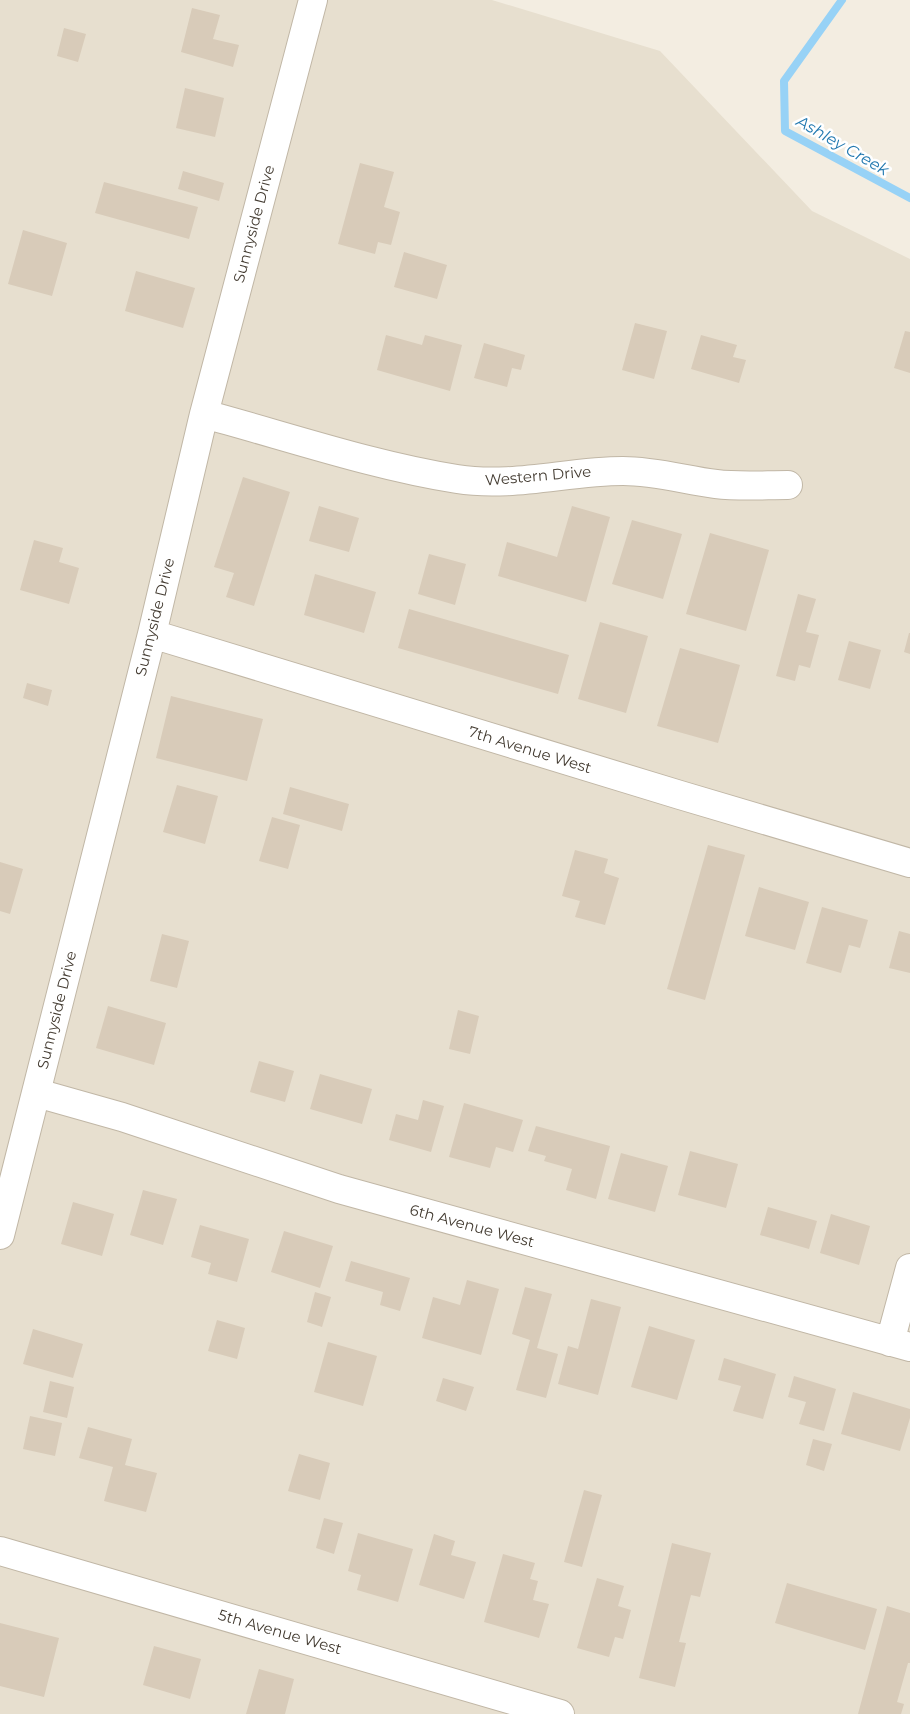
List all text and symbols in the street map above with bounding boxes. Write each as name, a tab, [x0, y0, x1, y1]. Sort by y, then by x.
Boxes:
water label: Ashley Creek	[792, 111, 894, 180]
street label: Sunnyside Drive	[229, 163, 278, 285]
street label: Western Drive	[484, 461, 592, 490]
street label: Sunnyside Drive	[131, 556, 178, 678]
street label: 7th Avenue West	[466, 722, 594, 777]
street label: Sunnyside Drive	[33, 949, 80, 1071]
street label: 6th Avenue West	[408, 1200, 536, 1251]
street label: 5th Avenue West	[216, 1605, 344, 1658]

